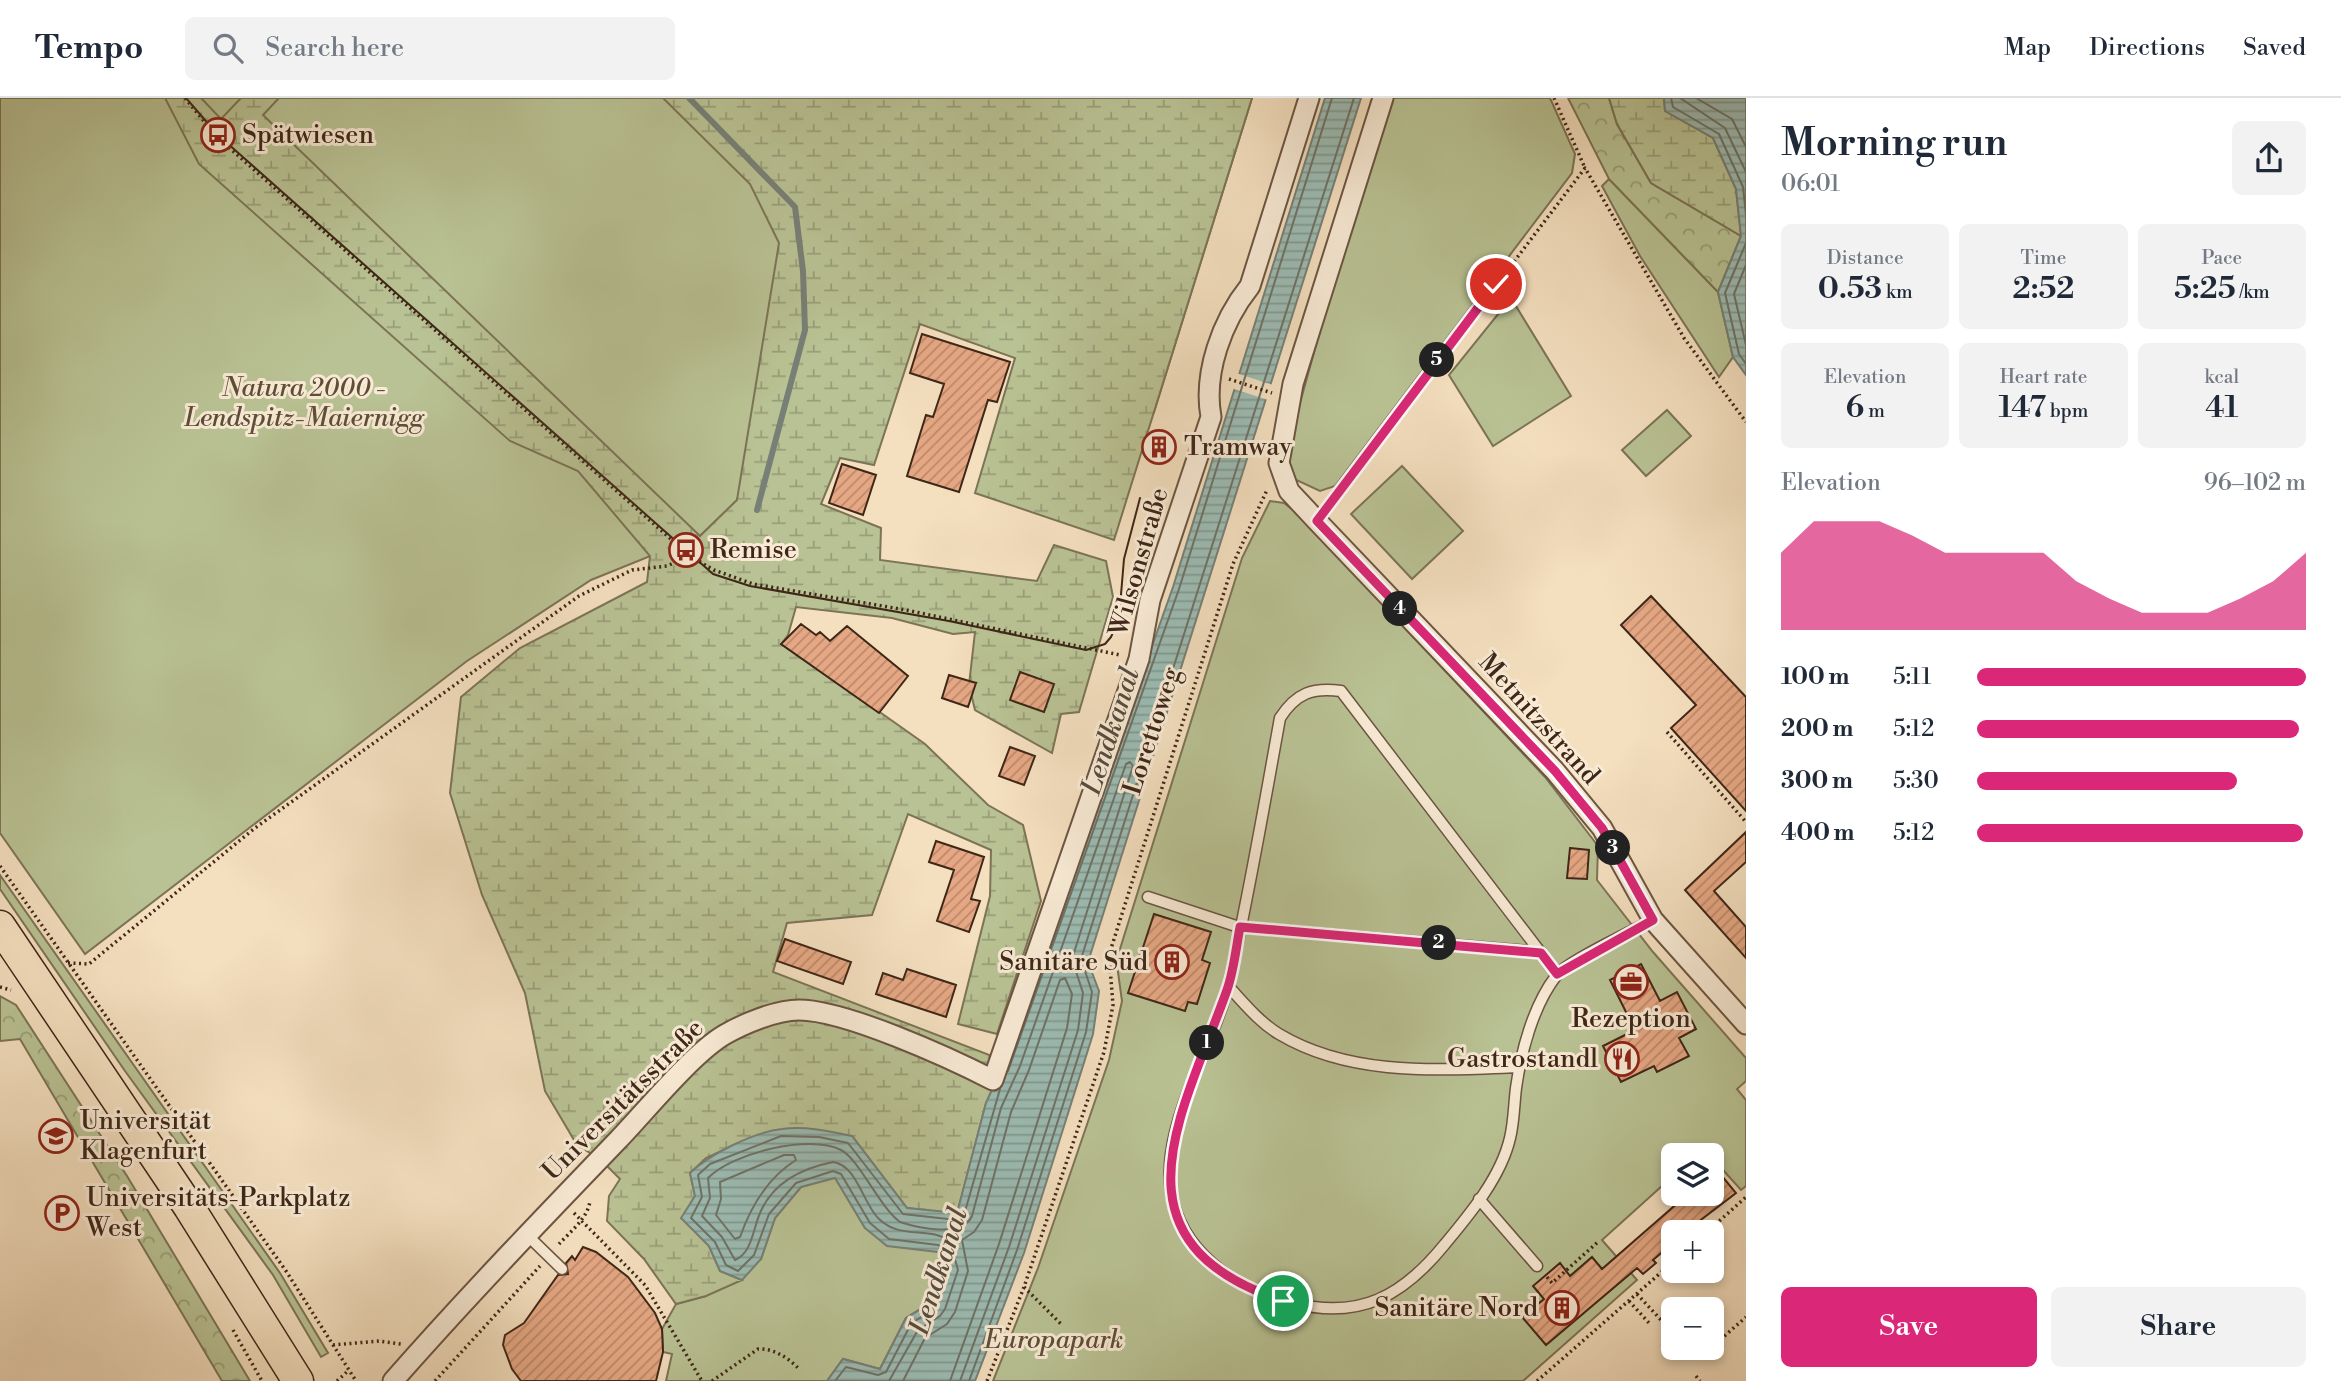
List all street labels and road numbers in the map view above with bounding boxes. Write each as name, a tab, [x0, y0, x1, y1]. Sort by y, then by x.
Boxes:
street label: Wilsonstraße	[1102, 484, 1175, 641]
street label: Metnitzstrand	[1472, 647, 1607, 792]
street label: Lorettoweg	[1116, 662, 1188, 799]
street label: Universitätsstraße	[536, 1013, 710, 1187]

